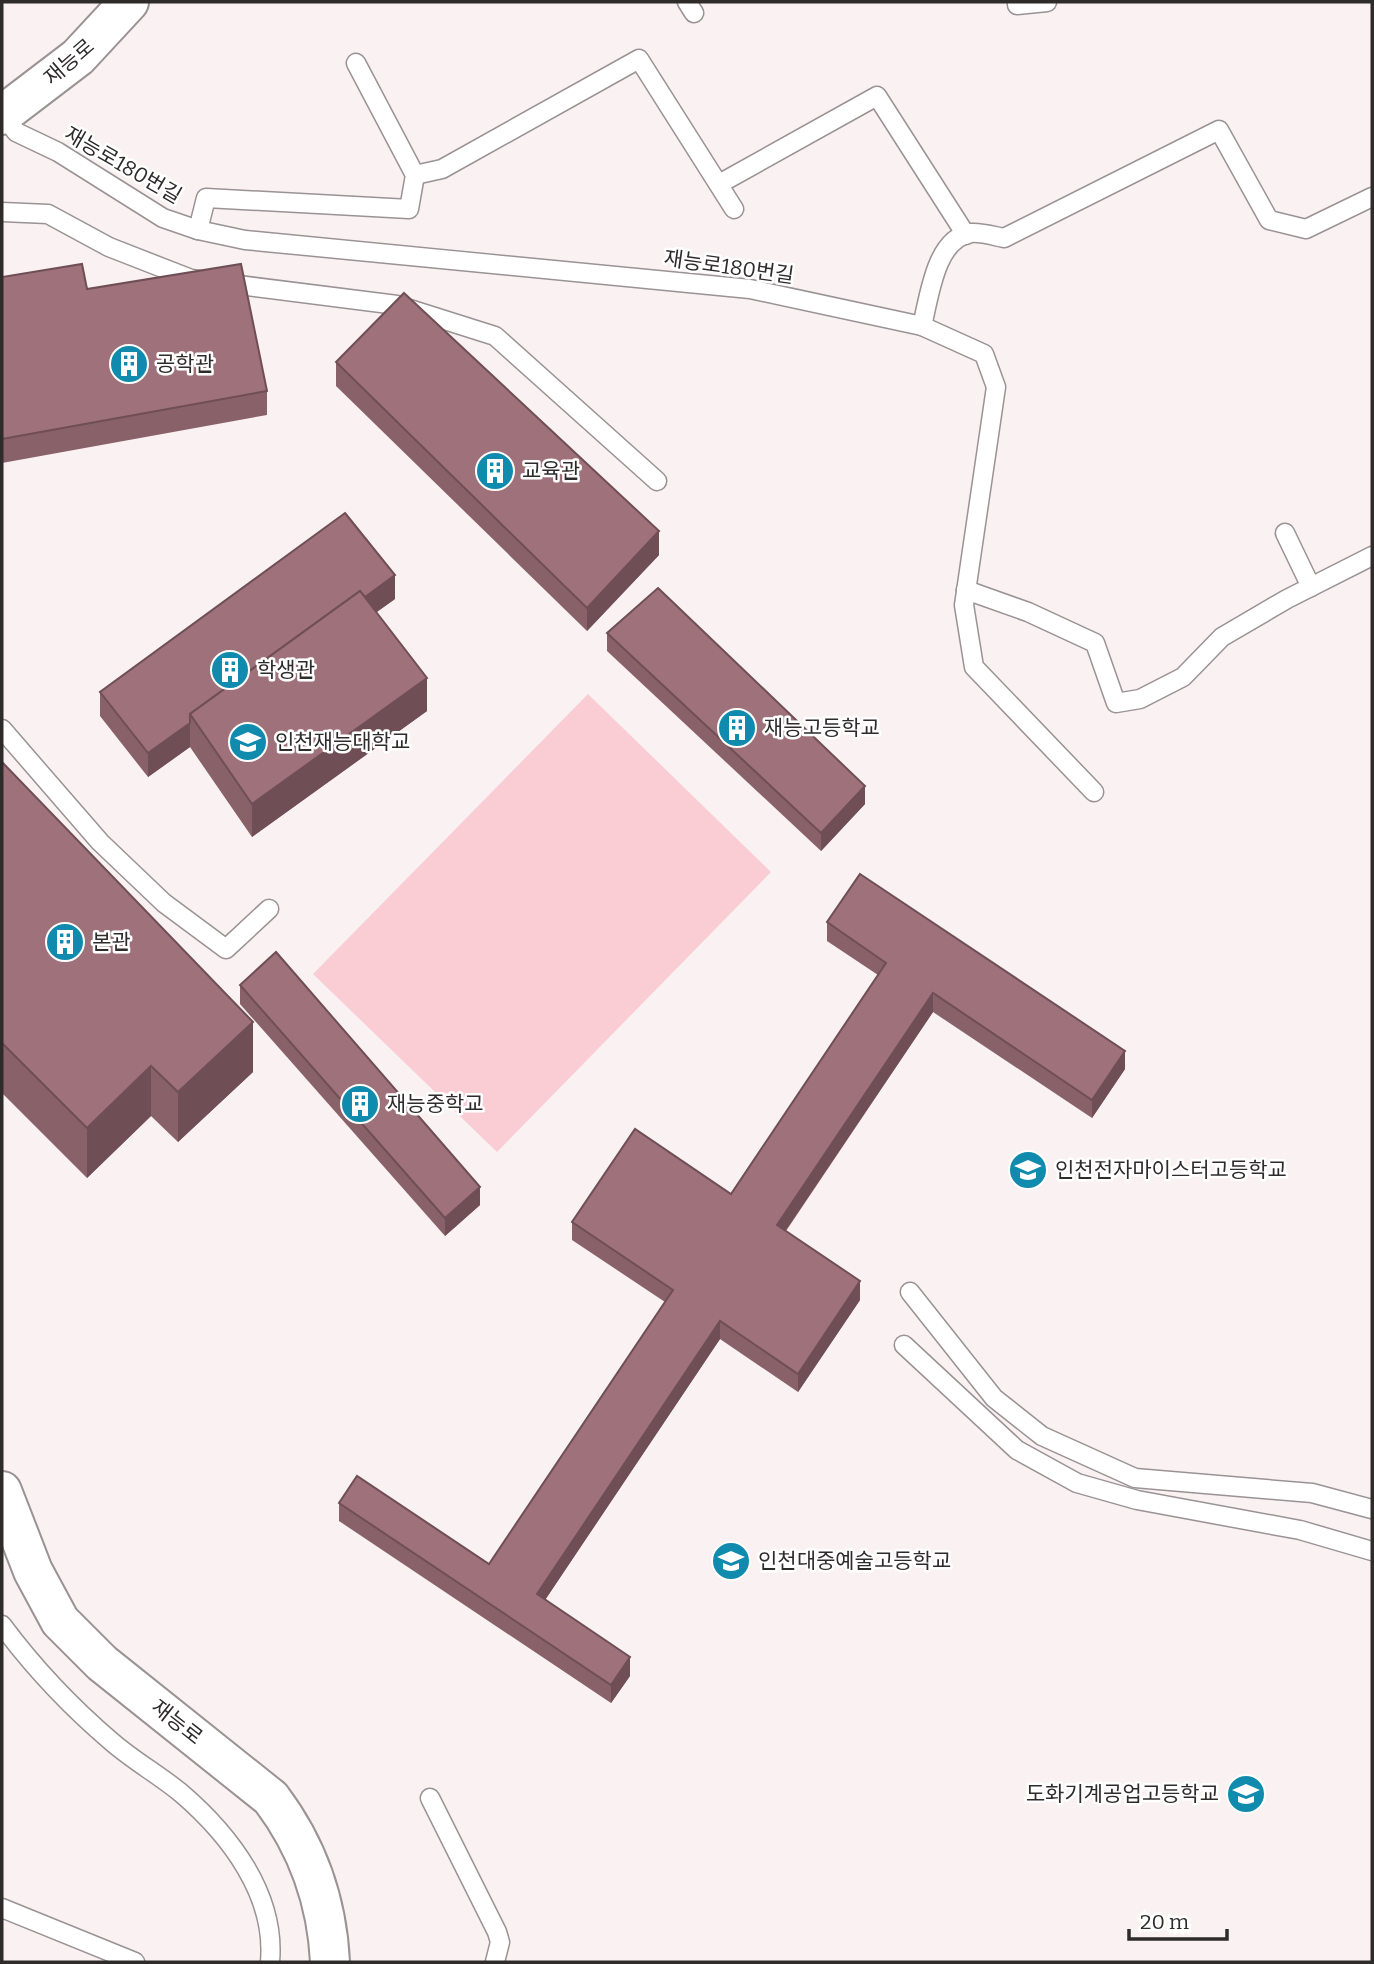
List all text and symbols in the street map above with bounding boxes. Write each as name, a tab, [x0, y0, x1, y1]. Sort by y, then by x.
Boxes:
street label: 재능로	[39, 33, 99, 91]
street label: 재능로180번길	[60, 121, 186, 209]
street label: 재능로180번길	[662, 245, 796, 289]
building icon: 공학관	[108, 343, 150, 385]
place label: 공학관	[156, 351, 214, 377]
building icon: 교육관	[474, 450, 516, 492]
place label: 교육관	[522, 458, 580, 484]
building icon: 학생관	[209, 649, 251, 691]
place label: 학생관	[257, 657, 315, 683]
building icon: 재능고등학교	[716, 707, 758, 749]
place label: 재능고등학교	[764, 715, 880, 741]
school or university icon: 인천재능대학교	[227, 721, 269, 763]
place label: 인천재능대학교	[275, 729, 410, 755]
building icon: 본관	[44, 921, 86, 963]
place label: 본관	[92, 929, 131, 955]
building icon: 재능중학교	[339, 1083, 381, 1125]
place label: 재능중학교	[387, 1091, 484, 1117]
school or university icon: 인천전자마이스터고등학교	[1007, 1149, 1049, 1191]
place label: 인천전자마이스터고등학교	[1055, 1157, 1287, 1183]
school or university icon: 인천대중예술고등학교	[710, 1540, 752, 1582]
place label: 인천대중예술고등학교	[758, 1548, 951, 1574]
street label: 재능로	[146, 1694, 208, 1750]
school or university icon: 도화기계공업고등학교	[1225, 1773, 1267, 1815]
place label: 도화기계공업고등학교	[1026, 1781, 1219, 1807]
scale bar	[1129, 1898, 1227, 1942]
text: 20 m	[1140, 1909, 1189, 1935]

